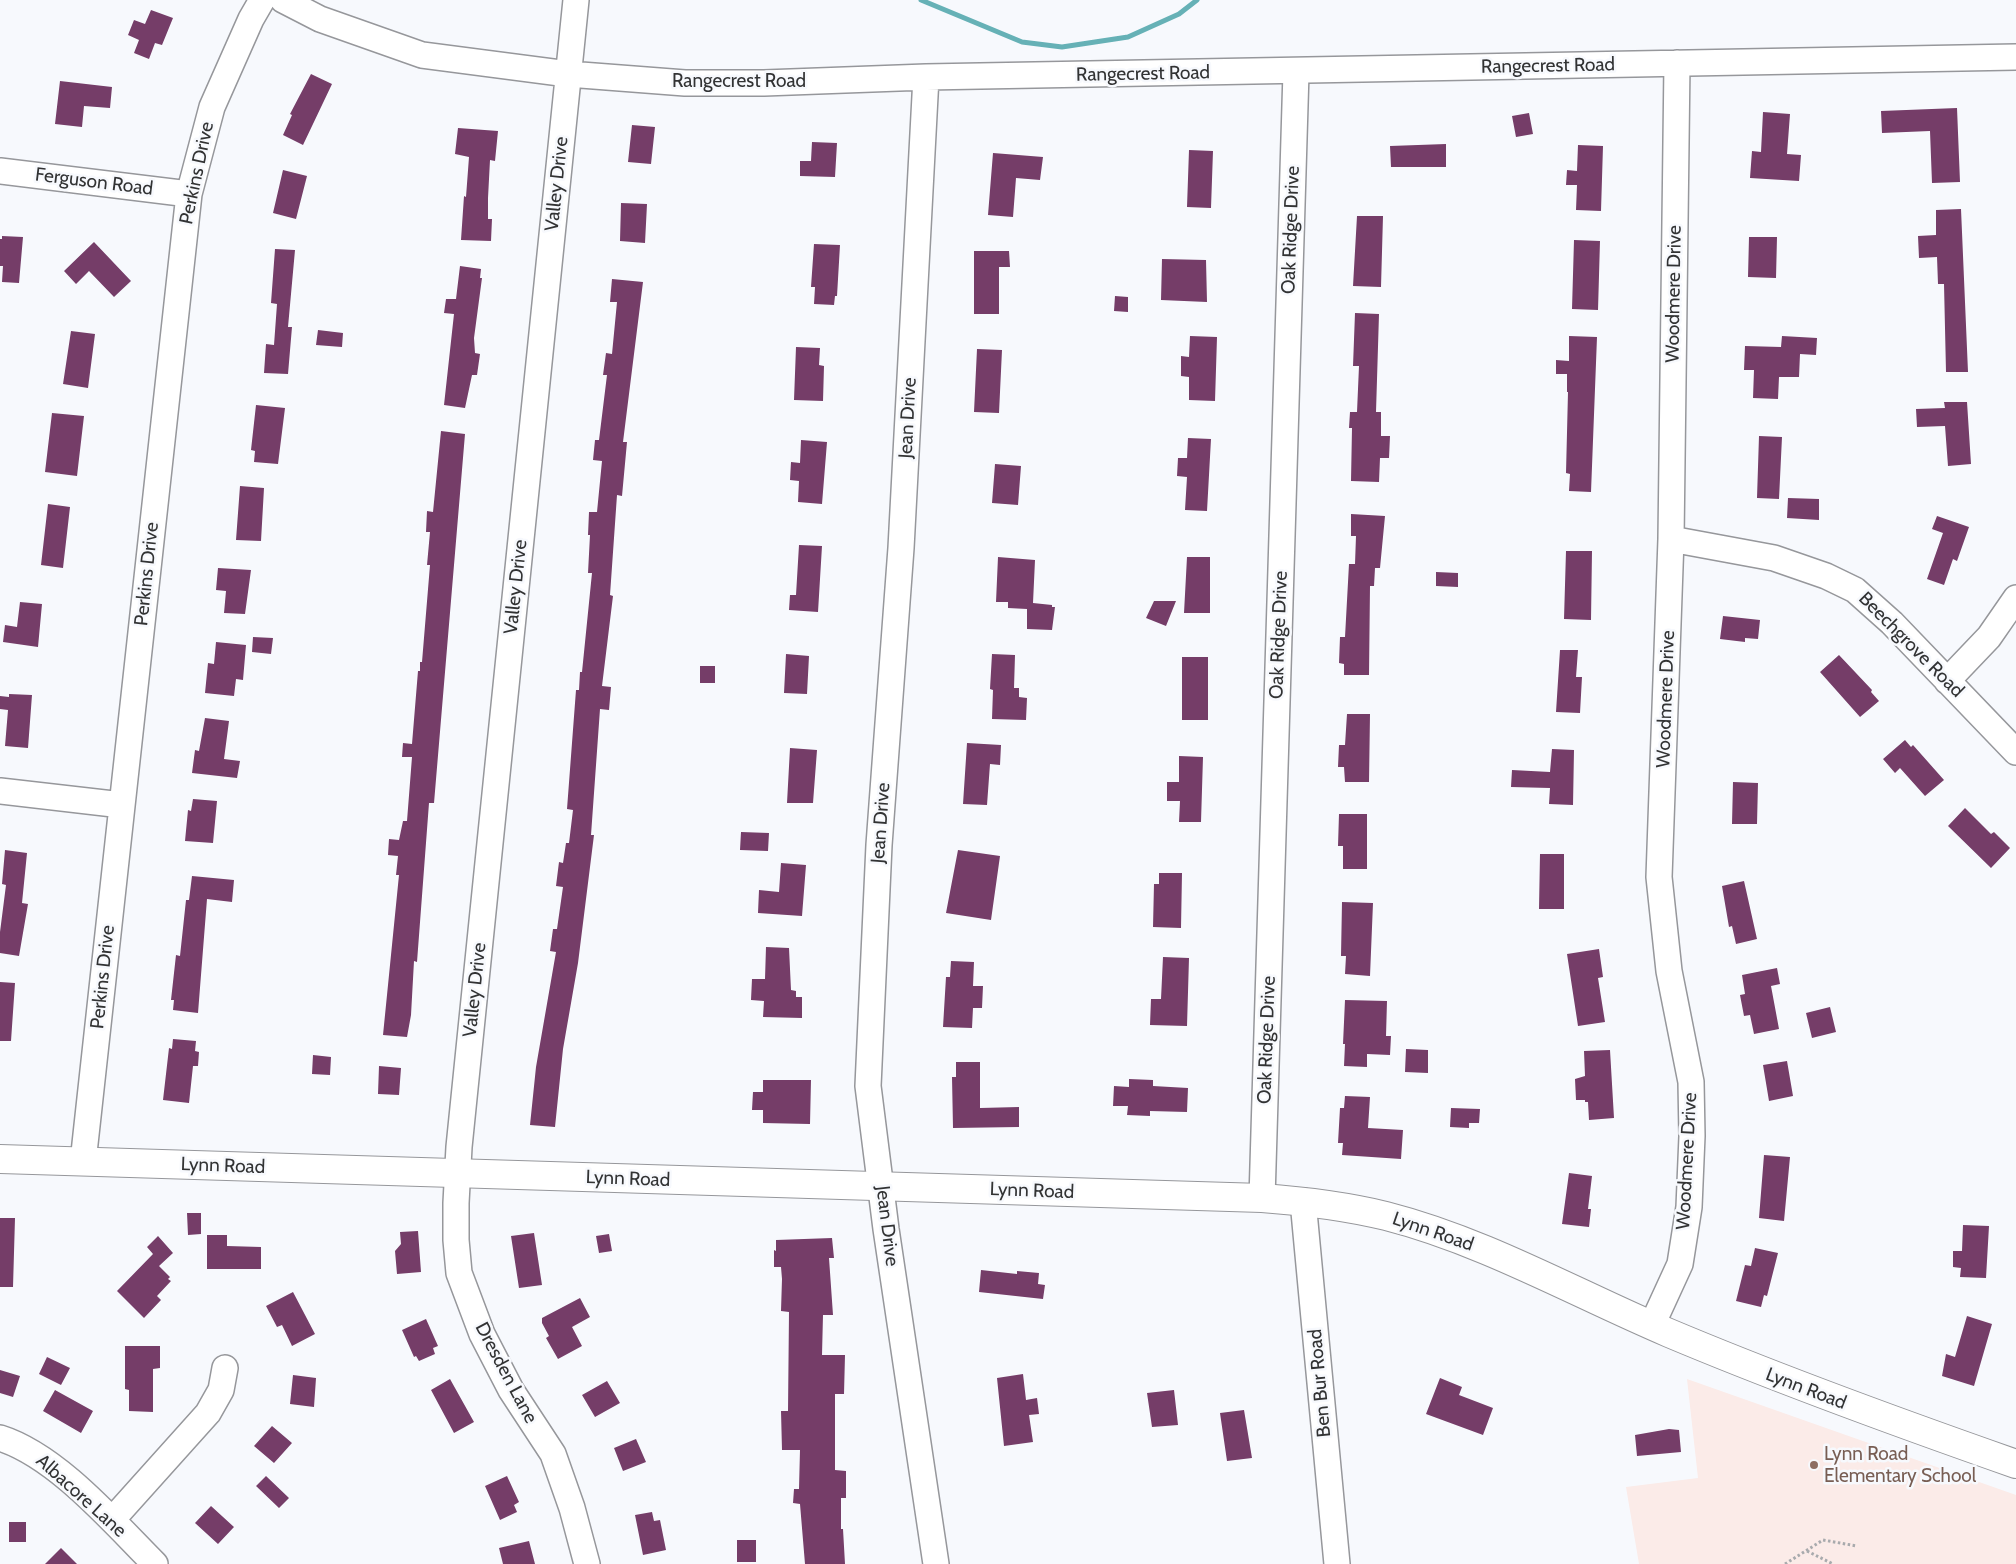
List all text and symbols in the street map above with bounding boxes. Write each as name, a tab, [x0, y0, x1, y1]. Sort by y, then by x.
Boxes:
street label: Rangecrest Road	[1481, 53, 1615, 79]
street label: Rangecrest Road	[1076, 61, 1210, 87]
street label: Rangecrest Road	[672, 70, 806, 92]
street label: Perkins Drive	[175, 120, 219, 226]
street label: Valley Drive	[541, 136, 573, 232]
street label: Ferguson Road	[34, 163, 154, 201]
street label: Oak Ridge Drive	[1277, 165, 1305, 295]
street label: Woodmere Drive	[1661, 225, 1687, 363]
street label: Jean Drive	[894, 377, 922, 459]
street label: Perkins Drive	[130, 521, 164, 627]
street label: Valley Drive	[500, 539, 532, 635]
street label: Oak Ridge Drive	[1265, 570, 1293, 700]
street label: Beechgrove Road	[1854, 588, 1968, 702]
street label: Woodmere Drive	[1652, 630, 1680, 768]
street label: Jean Drive	[867, 782, 895, 864]
street label: Perkins Drive	[86, 924, 120, 1030]
street label: Valley Drive	[459, 942, 491, 1038]
street label: Oak Ridge Drive	[1253, 975, 1281, 1105]
street label: Woodmere Drive	[1672, 1092, 1702, 1230]
street label: Lynn Road	[180, 1153, 266, 1179]
street label: Lynn Road	[585, 1166, 671, 1192]
street label: Lynn Road	[989, 1178, 1075, 1204]
street label: Jean Drive	[871, 1184, 903, 1268]
street label: Lynn Road	[1389, 1207, 1477, 1257]
street label: Dresden Lane	[470, 1319, 542, 1427]
street label: Ben Bur Road	[1304, 1328, 1336, 1438]
street label: Lynn Road	[1763, 1363, 1849, 1415]
place label: Lynn Road Elementary School	[1824, 1443, 1976, 1487]
street label: Albacore Lane	[31, 1450, 131, 1542]
marker: Lynn Road Elementary School	[1808, 1459, 1820, 1471]

